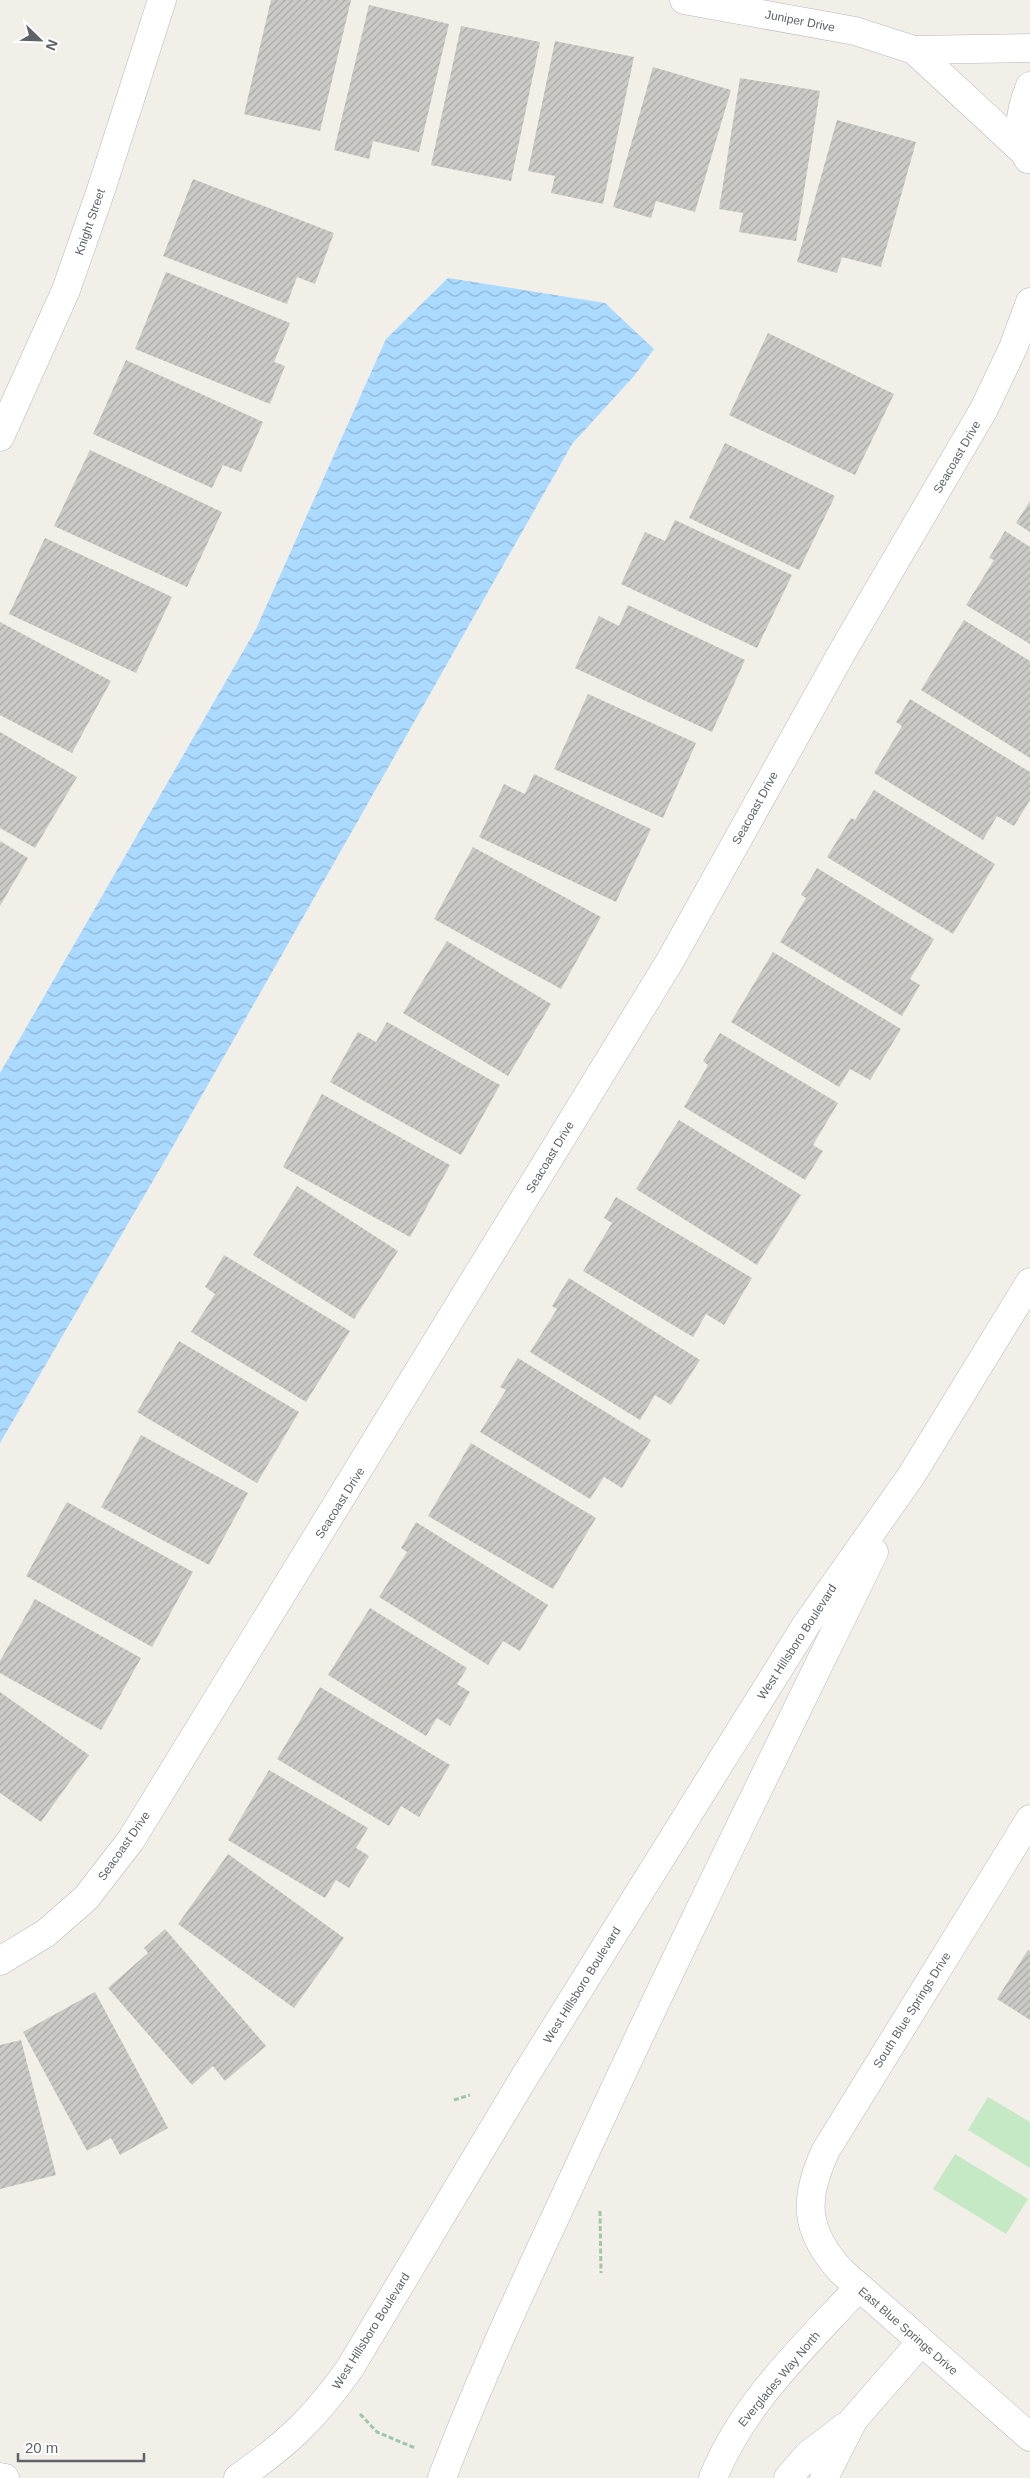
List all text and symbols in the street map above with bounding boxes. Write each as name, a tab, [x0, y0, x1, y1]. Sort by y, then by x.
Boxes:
street label: Juniper Drive	[764, 7, 836, 35]
north arrow	[15, 15, 65, 65]
text: N	[43, 37, 61, 53]
street label: Knight Street	[72, 186, 108, 257]
street label: Seacoast Drive	[931, 418, 984, 496]
street label: Seacoast Drive	[729, 769, 781, 847]
street label: Seacoast Drive	[523, 1118, 577, 1195]
street label: Seacoast Drive	[313, 1465, 368, 1541]
street label: West Hillsboro Boulevard	[754, 1582, 840, 1702]
street label: Seacoast Drive	[95, 1808, 153, 1883]
street label: West Hillsboro Boulevard	[540, 1924, 624, 2046]
street label: South Blue Springs Drive	[871, 1949, 954, 2071]
street label: West Hillsboro Boulevard	[329, 2270, 413, 2392]
street label: East Blue Springs Drive	[856, 2284, 961, 2378]
street label: Everglades Way North	[735, 2329, 823, 2429]
scale bar	[18, 2430, 144, 2462]
text: 20 m	[25, 2439, 58, 2456]

